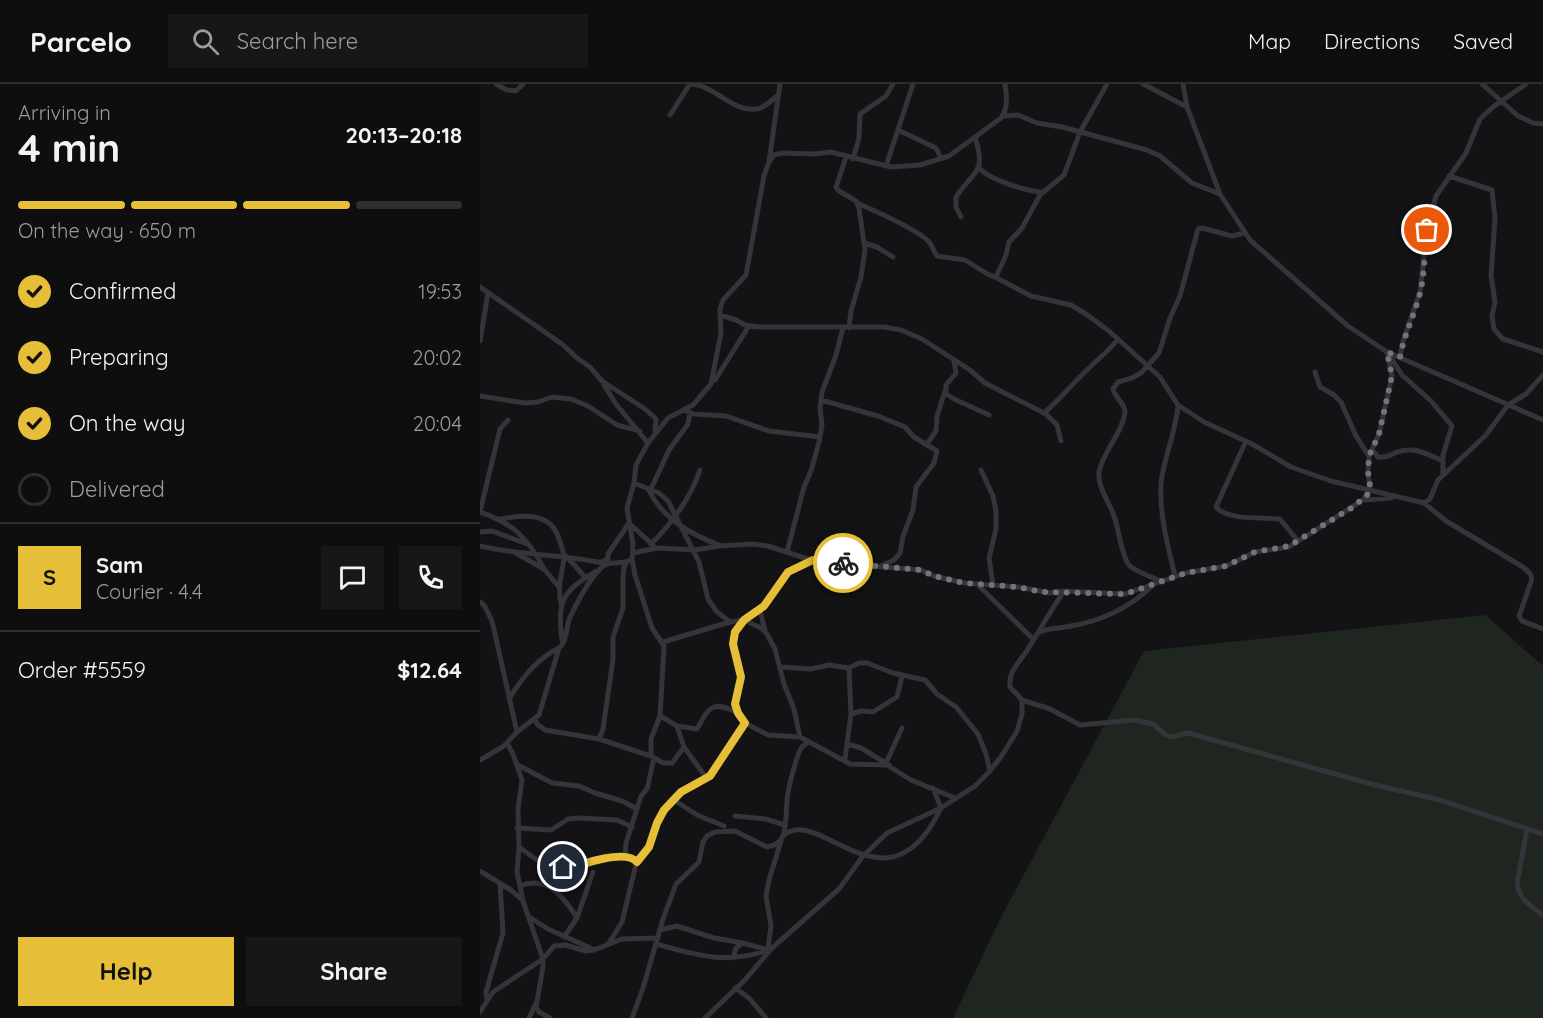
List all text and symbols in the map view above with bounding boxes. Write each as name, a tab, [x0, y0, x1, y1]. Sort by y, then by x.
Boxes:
search box	[168, 14, 588, 68]
text: Parcelo	[30, 24, 132, 59]
icon: search	[189, 25, 222, 58]
text: Search here	[237, 27, 358, 55]
text: Map	[1248, 28, 1291, 54]
text: Directions	[1324, 28, 1420, 54]
text: Saved	[1453, 28, 1513, 54]
text: Arriving in	[18, 100, 111, 125]
text: 20:13–20:18	[346, 121, 462, 149]
text: 4 min	[18, 123, 120, 172]
pin	[1401, 204, 1452, 255]
icon: bag	[1410, 213, 1443, 246]
text: On the way · 650 m	[18, 218, 196, 243]
icon: check	[18, 275, 51, 308]
text: Confirmed	[69, 277, 176, 305]
text: 19:53	[418, 279, 462, 304]
icon: check	[18, 341, 51, 374]
text: Preparing	[69, 343, 169, 371]
text: 20:02	[412, 345, 462, 370]
icon: check	[18, 407, 51, 440]
text: On the way	[69, 409, 185, 437]
text: 20:04	[413, 411, 462, 436]
text: Delivered	[69, 475, 165, 503]
courier	[813, 533, 873, 593]
button: chat	[321, 546, 384, 609]
button: phone	[399, 546, 462, 609]
icon: bike	[827, 547, 860, 580]
text: Sam	[96, 551, 143, 579]
text: S	[43, 563, 56, 591]
text: Courier · 4.4	[96, 579, 202, 604]
text: Order #5559	[18, 656, 146, 684]
text: $12.64	[397, 656, 462, 684]
pin	[537, 841, 588, 892]
icon: home	[546, 850, 579, 883]
button: Help	[18, 937, 234, 1006]
button: Share	[246, 937, 462, 1006]

